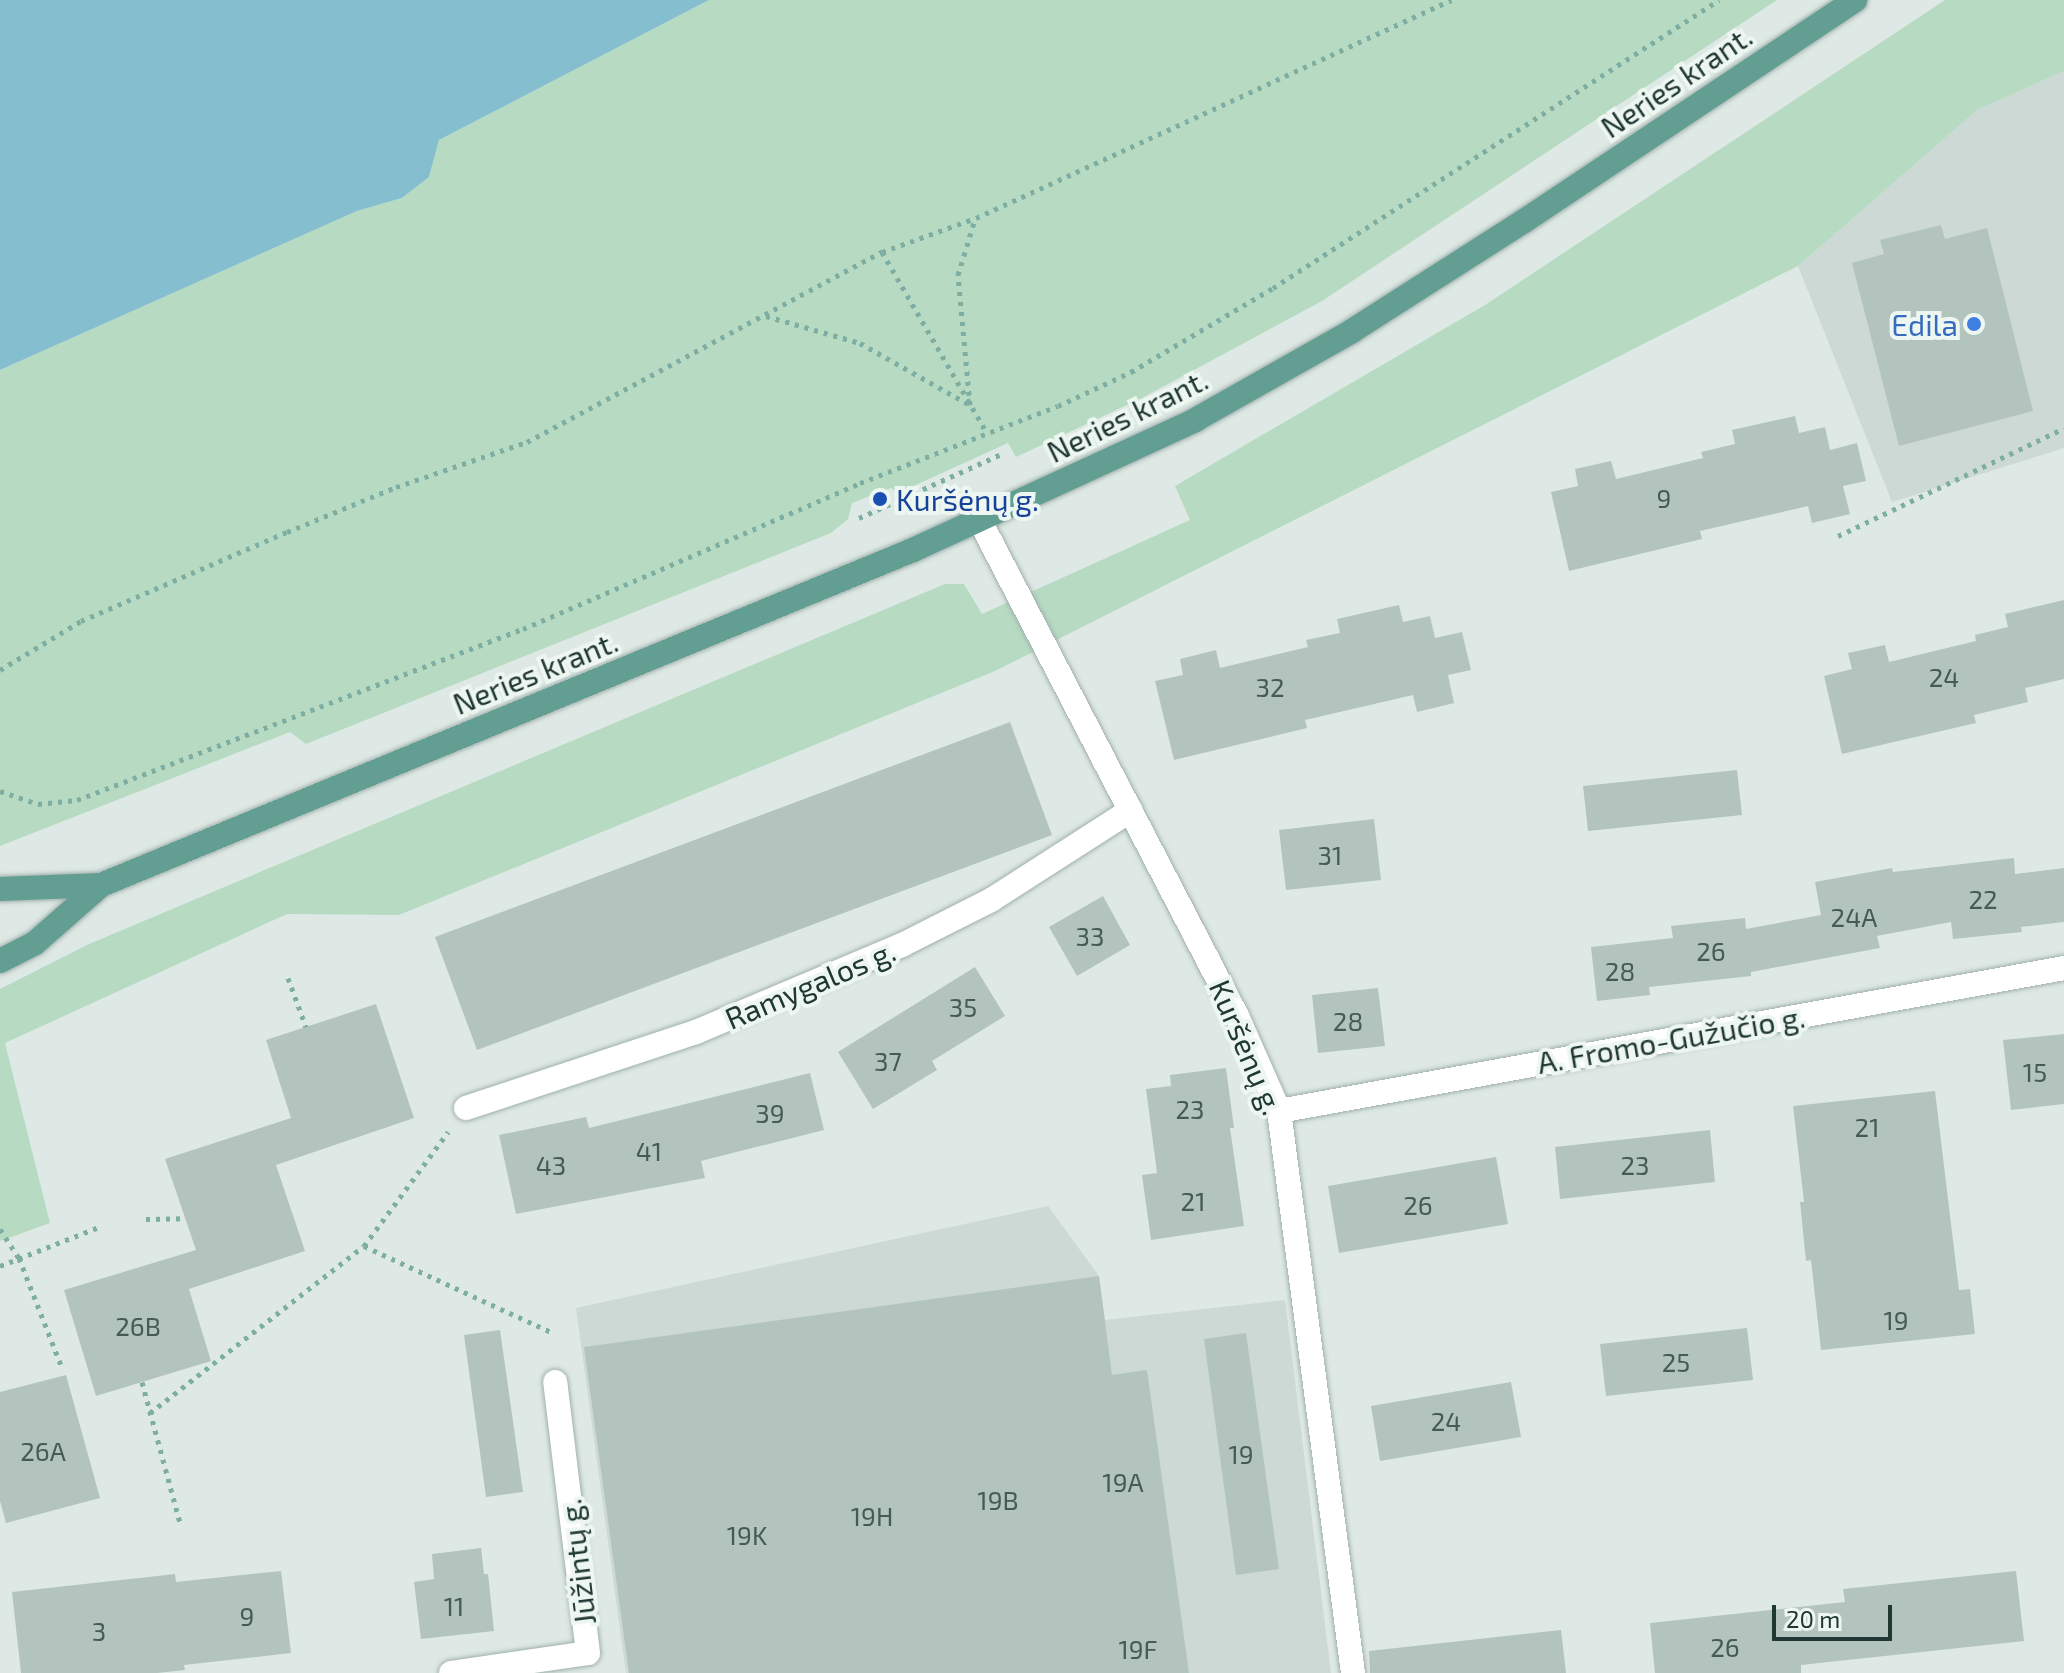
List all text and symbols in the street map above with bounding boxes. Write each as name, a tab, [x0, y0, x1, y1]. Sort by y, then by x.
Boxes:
street label: Neries krant.	[1594, 17, 1758, 145]
place label: Edila	[1891, 306, 1958, 342]
marker: Edila	[1965, 315, 1983, 333]
street label: Neries krant.	[1041, 361, 1213, 469]
place label: Kuršėnų g.	[896, 481, 1039, 517]
house number: 9	[1657, 482, 1671, 514]
marker: Kuršėnų g.	[871, 490, 889, 508]
street label: Neries krant.	[447, 623, 623, 721]
house number: 24	[1929, 661, 1959, 693]
house number: 32	[1255, 671, 1285, 703]
house number: 31	[1318, 839, 1342, 871]
house number: 22	[1968, 883, 1998, 915]
house number: 24A	[1831, 901, 1877, 933]
house number: 33	[1076, 920, 1104, 952]
street label: Ramygalos g.	[719, 932, 901, 1036]
house number: 26	[1696, 935, 1726, 967]
house number: 28	[1605, 955, 1635, 987]
street label: Kuršėnų g.	[1203, 974, 1291, 1120]
house number: 35	[949, 991, 977, 1023]
street label: A. Fromo-Gužučio g.	[1534, 998, 1808, 1080]
house number: 28	[1333, 1005, 1363, 1037]
house number: 37	[874, 1045, 902, 1077]
house number: 15	[2023, 1056, 2047, 1088]
house number: 23	[1175, 1093, 1205, 1125]
house number: 39	[755, 1097, 785, 1129]
house number: 21	[1855, 1111, 1879, 1143]
house number: 41	[636, 1135, 662, 1167]
house number: 43	[536, 1149, 566, 1181]
house number: 23	[1620, 1149, 1650, 1181]
house number: 21	[1181, 1185, 1205, 1217]
house number: 26	[1403, 1189, 1433, 1221]
house number: 19	[1883, 1304, 1909, 1336]
house number: 26B	[115, 1310, 161, 1342]
house number: 25	[1662, 1346, 1690, 1378]
house number: 24	[1431, 1405, 1461, 1437]
house number: 26A	[20, 1435, 66, 1467]
house number: 19	[1228, 1438, 1254, 1470]
house number: 19A	[1102, 1466, 1144, 1498]
house number: 19B	[977, 1484, 1019, 1516]
street label: Jūžintų g.	[551, 1497, 603, 1627]
house number: 19H	[851, 1500, 893, 1532]
house number: 19K	[727, 1519, 767, 1551]
scale bar	[1776, 1589, 1896, 1639]
house number: 11	[444, 1590, 464, 1622]
house number: 9	[240, 1600, 254, 1632]
text: 20 m	[1786, 1604, 1840, 1633]
house number: 3	[92, 1615, 106, 1647]
house number: 26	[1710, 1631, 1740, 1663]
house number: 19F	[1118, 1633, 1158, 1665]

